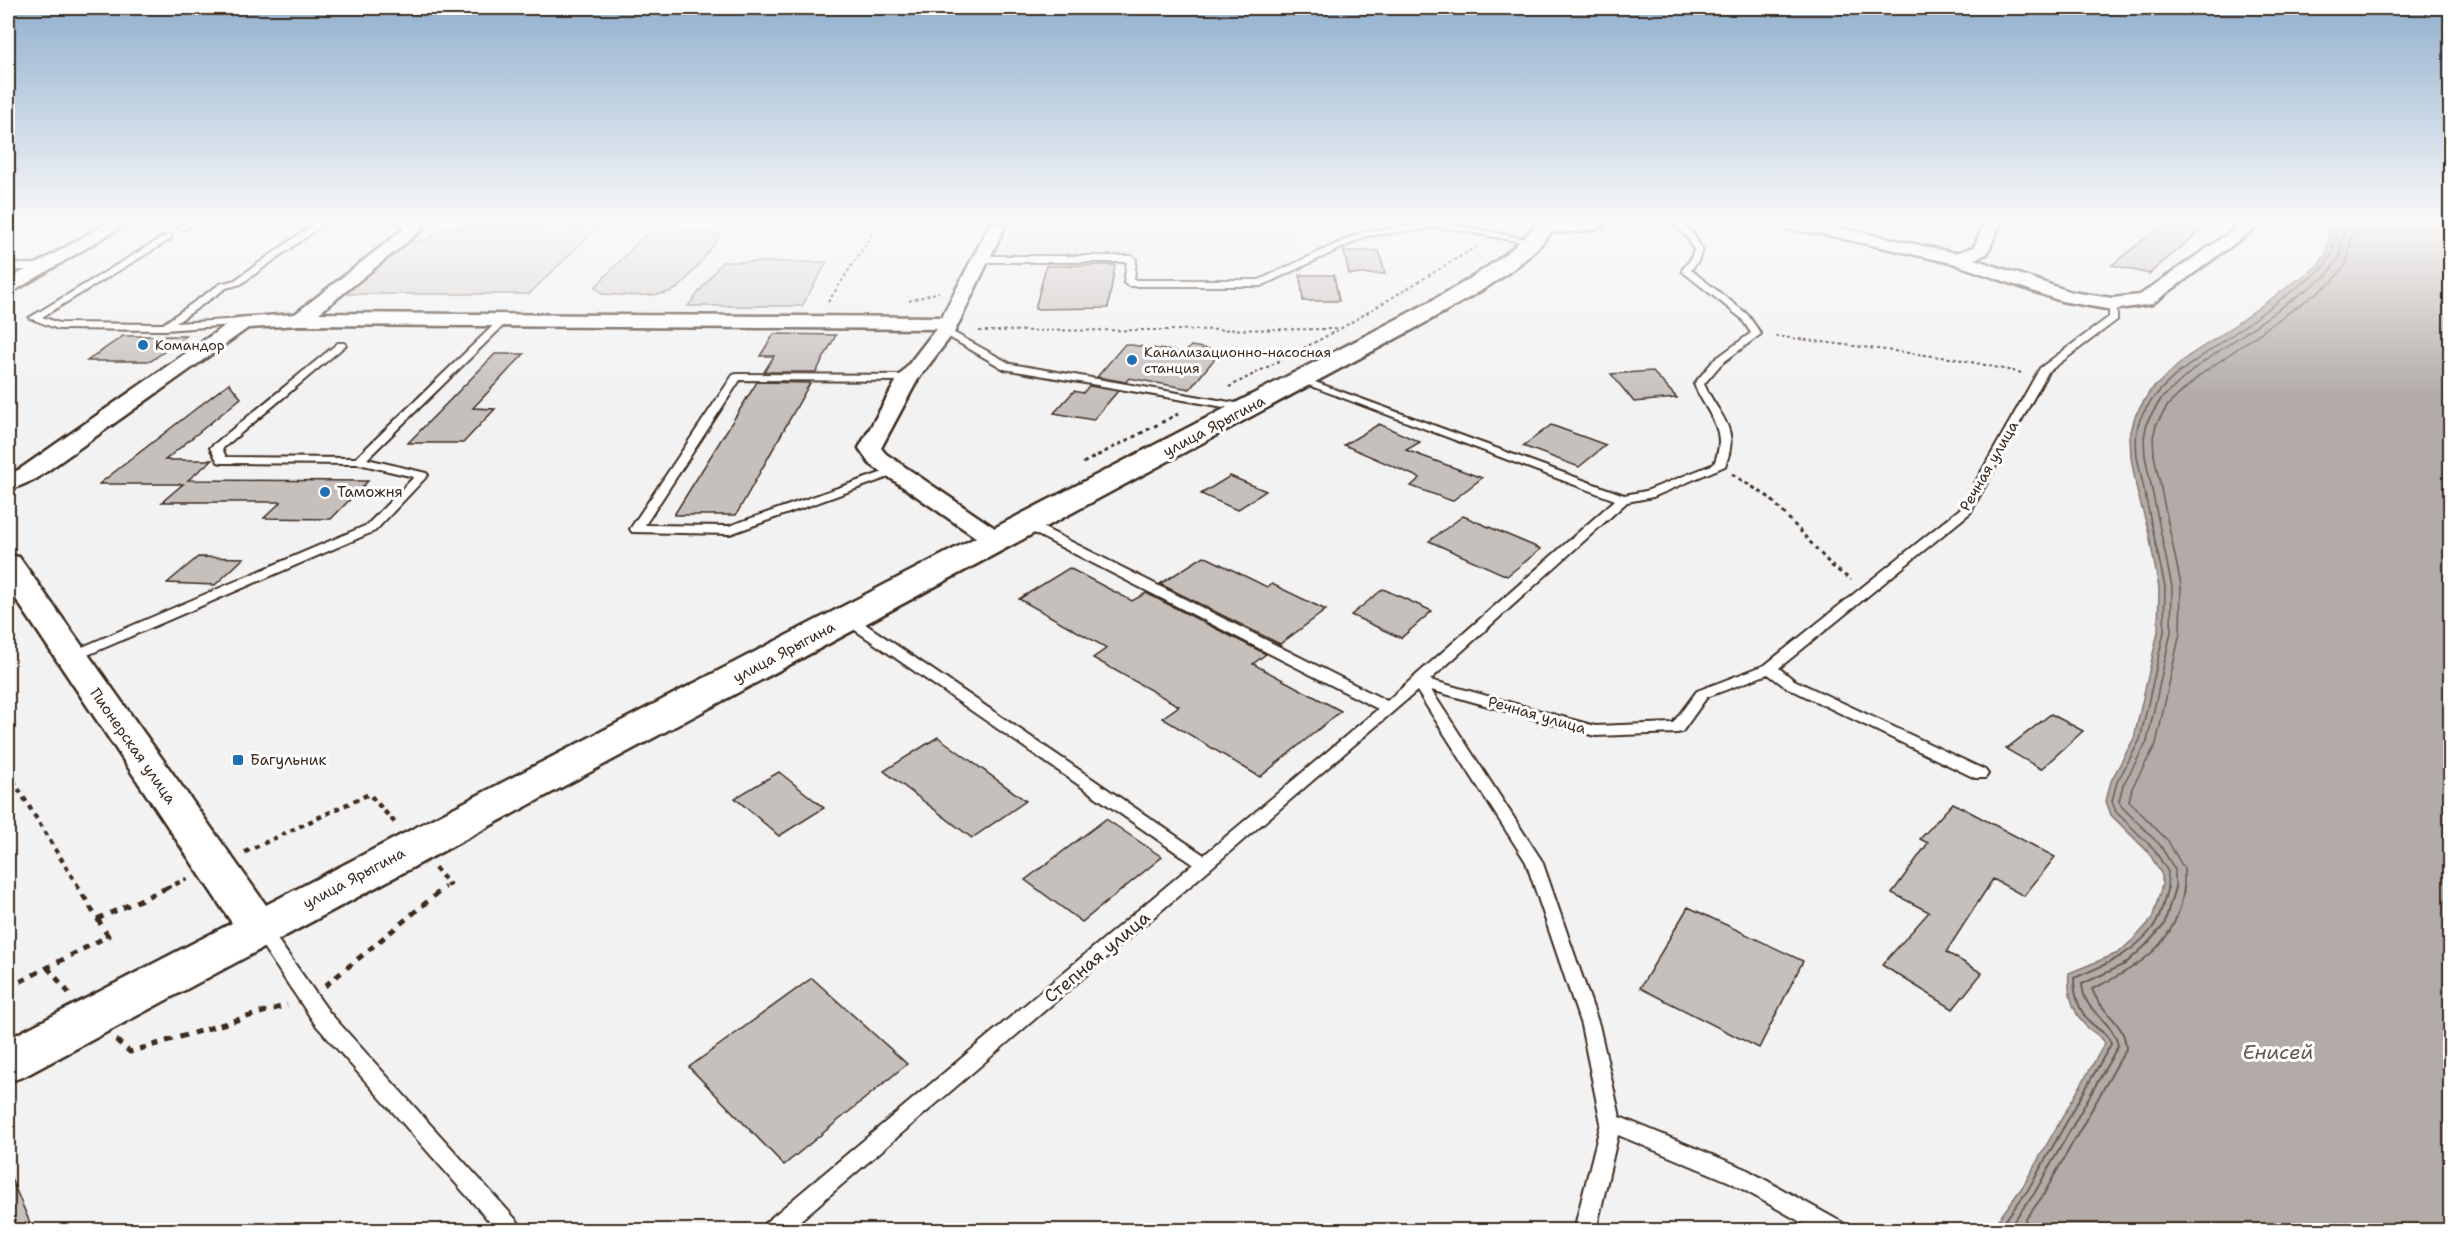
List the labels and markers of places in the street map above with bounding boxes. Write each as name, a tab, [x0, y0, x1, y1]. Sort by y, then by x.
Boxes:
place label: Командор	[155, 336, 225, 354]
marker: Командор	[136, 338, 150, 352]
place label: Канализационно-насосная станция	[1144, 343, 1331, 377]
marker: Канализационно-насосная станция	[1125, 353, 1139, 367]
place label: Таможня	[337, 482, 403, 502]
marker: Таможня	[318, 485, 332, 499]
place label: Багульник	[250, 750, 327, 770]
marker: Багульник	[231, 753, 245, 767]

